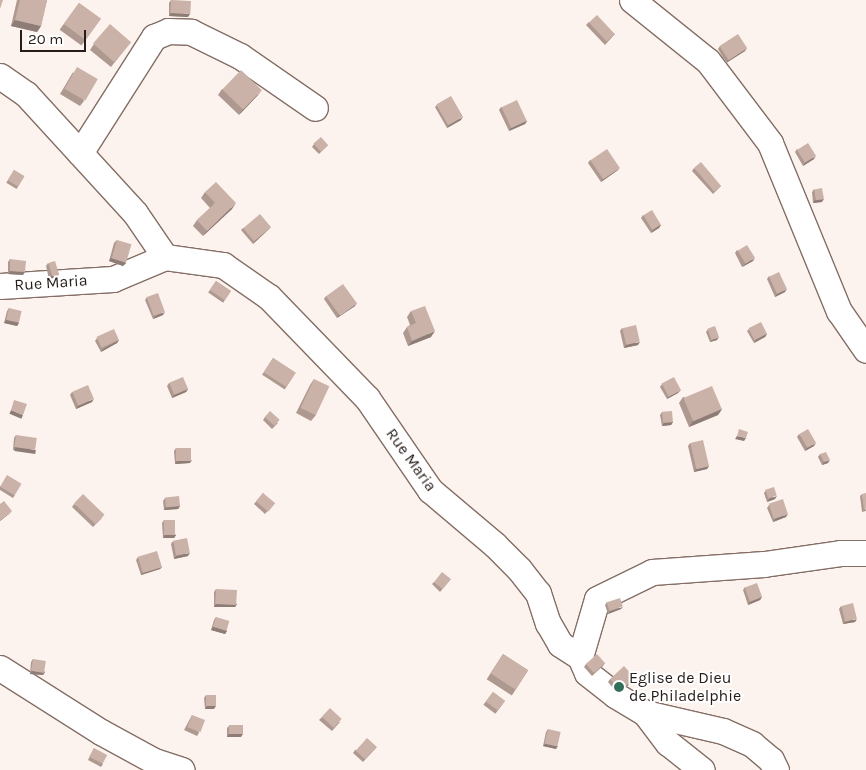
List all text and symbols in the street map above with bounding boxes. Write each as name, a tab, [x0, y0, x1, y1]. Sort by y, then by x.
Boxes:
scale bar	[22, 20, 89, 52]
text: 20 m	[28, 30, 63, 48]
street label: Rue Maria	[14, 271, 88, 295]
street label: Rue Maria	[382, 425, 440, 495]
place label: Eglise de Dieu de Philadelphie	[629, 668, 741, 706]
marker: Eglise de Dieu de Philadelphie	[613, 681, 625, 693]

